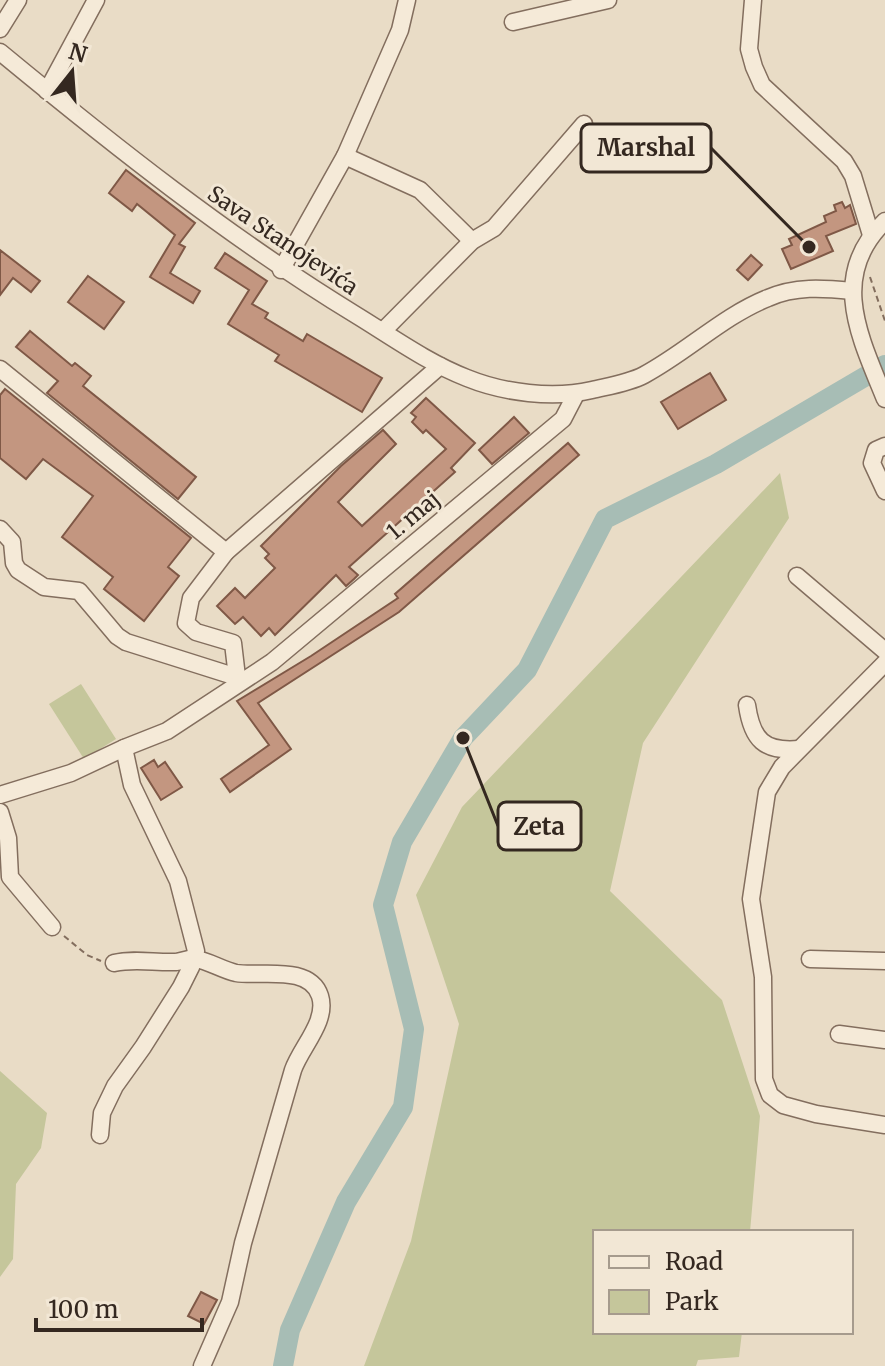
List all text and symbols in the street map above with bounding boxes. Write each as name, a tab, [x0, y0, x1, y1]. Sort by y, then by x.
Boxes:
north arrow	[32, 32, 112, 112]
text: N	[65, 37, 91, 69]
callout: Marshal	[581, 124, 711, 172]
text: Marshal	[597, 132, 695, 163]
street label: Sava Stanojevića	[202, 179, 364, 301]
street label: 1. maj	[381, 485, 445, 545]
callout: Zeta	[498, 802, 581, 850]
text: Zeta	[513, 811, 565, 842]
legend	[593, 1230, 853, 1334]
text: Road	[665, 1246, 723, 1277]
scale bar	[36, 1282, 202, 1332]
text: Park	[665, 1286, 719, 1317]
text: 100 m	[48, 1294, 119, 1325]

